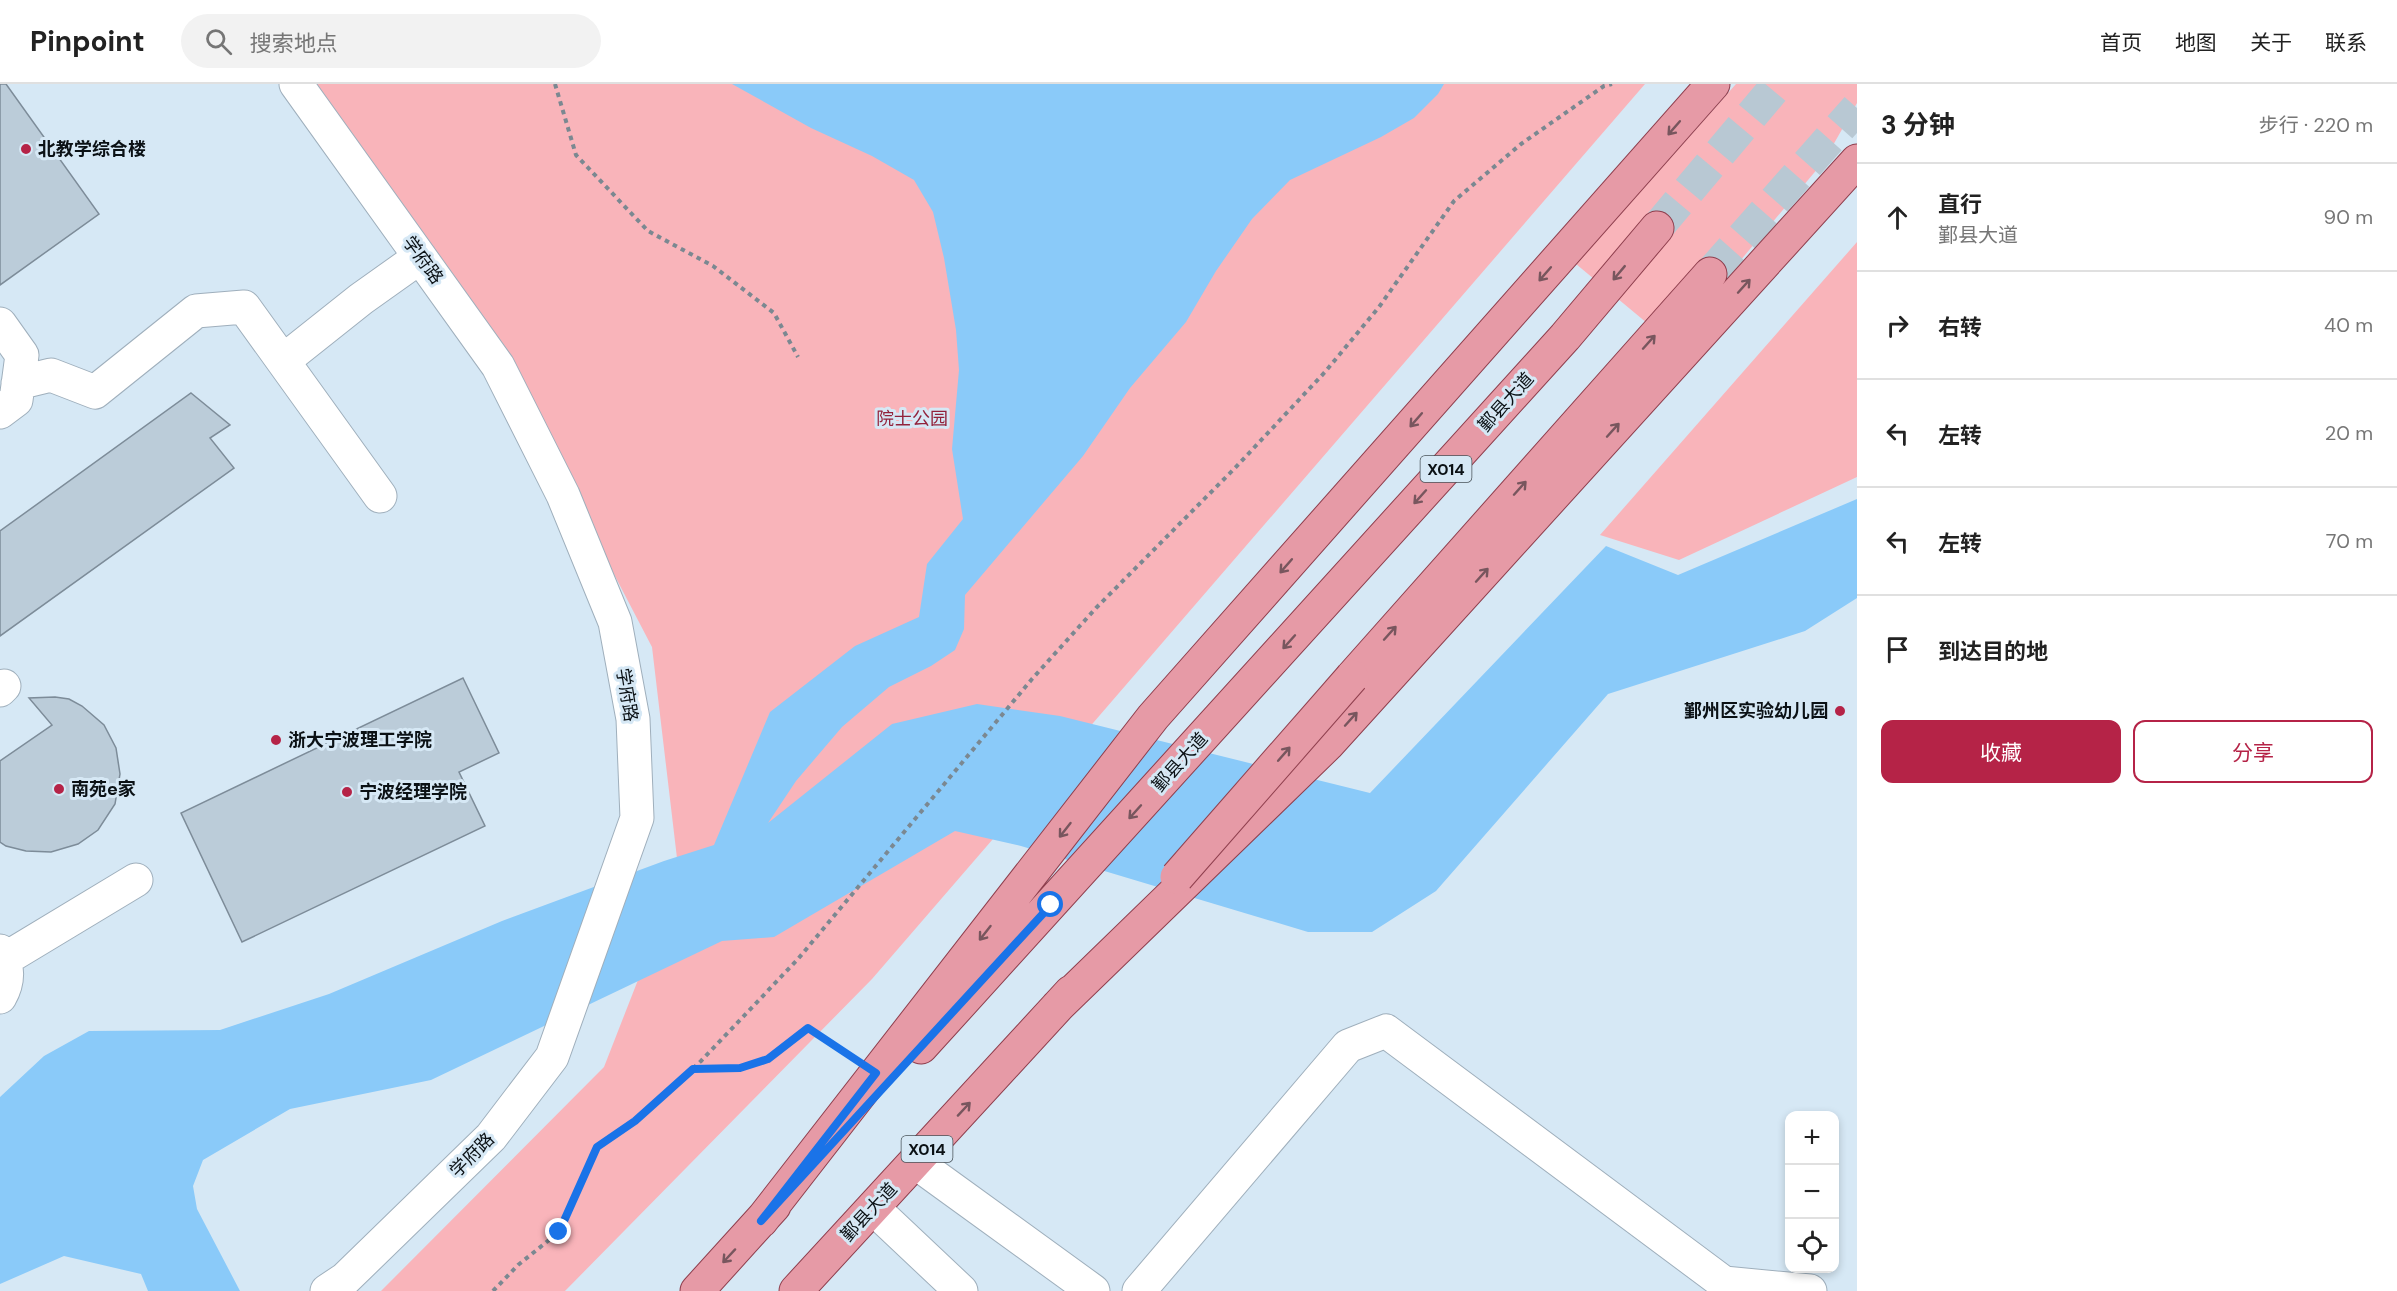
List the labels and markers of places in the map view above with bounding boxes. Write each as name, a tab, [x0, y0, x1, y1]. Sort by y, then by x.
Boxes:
place label: 北教学综合楼	[38, 137, 146, 161]
marker: 北教学综合楼	[19, 142, 33, 156]
place label: 鄞州区实验幼儿园	[1684, 699, 1828, 723]
marker: 鄞州区实验幼儿园	[1833, 704, 1847, 718]
place label: 浙大宁波理工学院	[288, 728, 432, 752]
marker: 浙大宁波理工学院	[269, 733, 283, 747]
place label: 南苑e家	[71, 777, 136, 801]
place label: 宁波经理学院	[359, 780, 467, 804]
marker: 南苑e家	[52, 782, 66, 796]
marker: 宁波经理学院	[340, 785, 354, 799]

